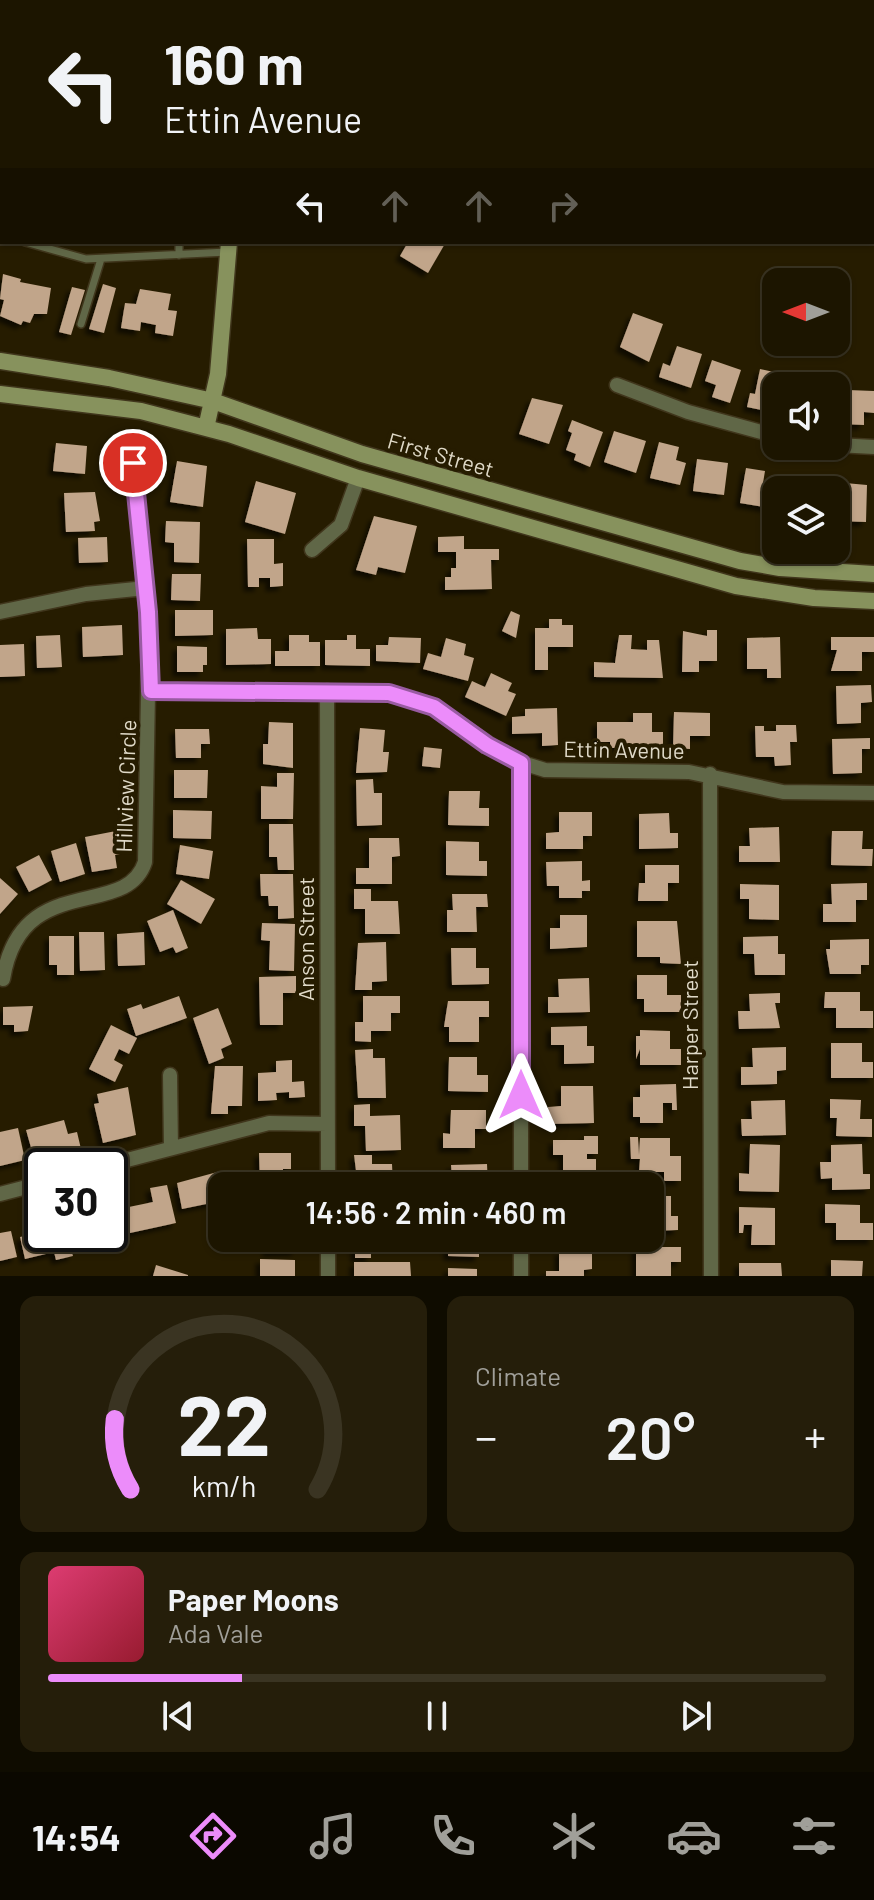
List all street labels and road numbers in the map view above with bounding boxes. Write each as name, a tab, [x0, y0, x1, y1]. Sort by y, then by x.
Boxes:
street label: First Street	[385, 426, 497, 482]
street label: Hillview Circle	[110, 719, 140, 853]
street label: Ettin Avenue	[563, 735, 685, 763]
street label: Anson Street	[292, 877, 318, 1001]
street label: Harper Street	[676, 960, 702, 1090]

